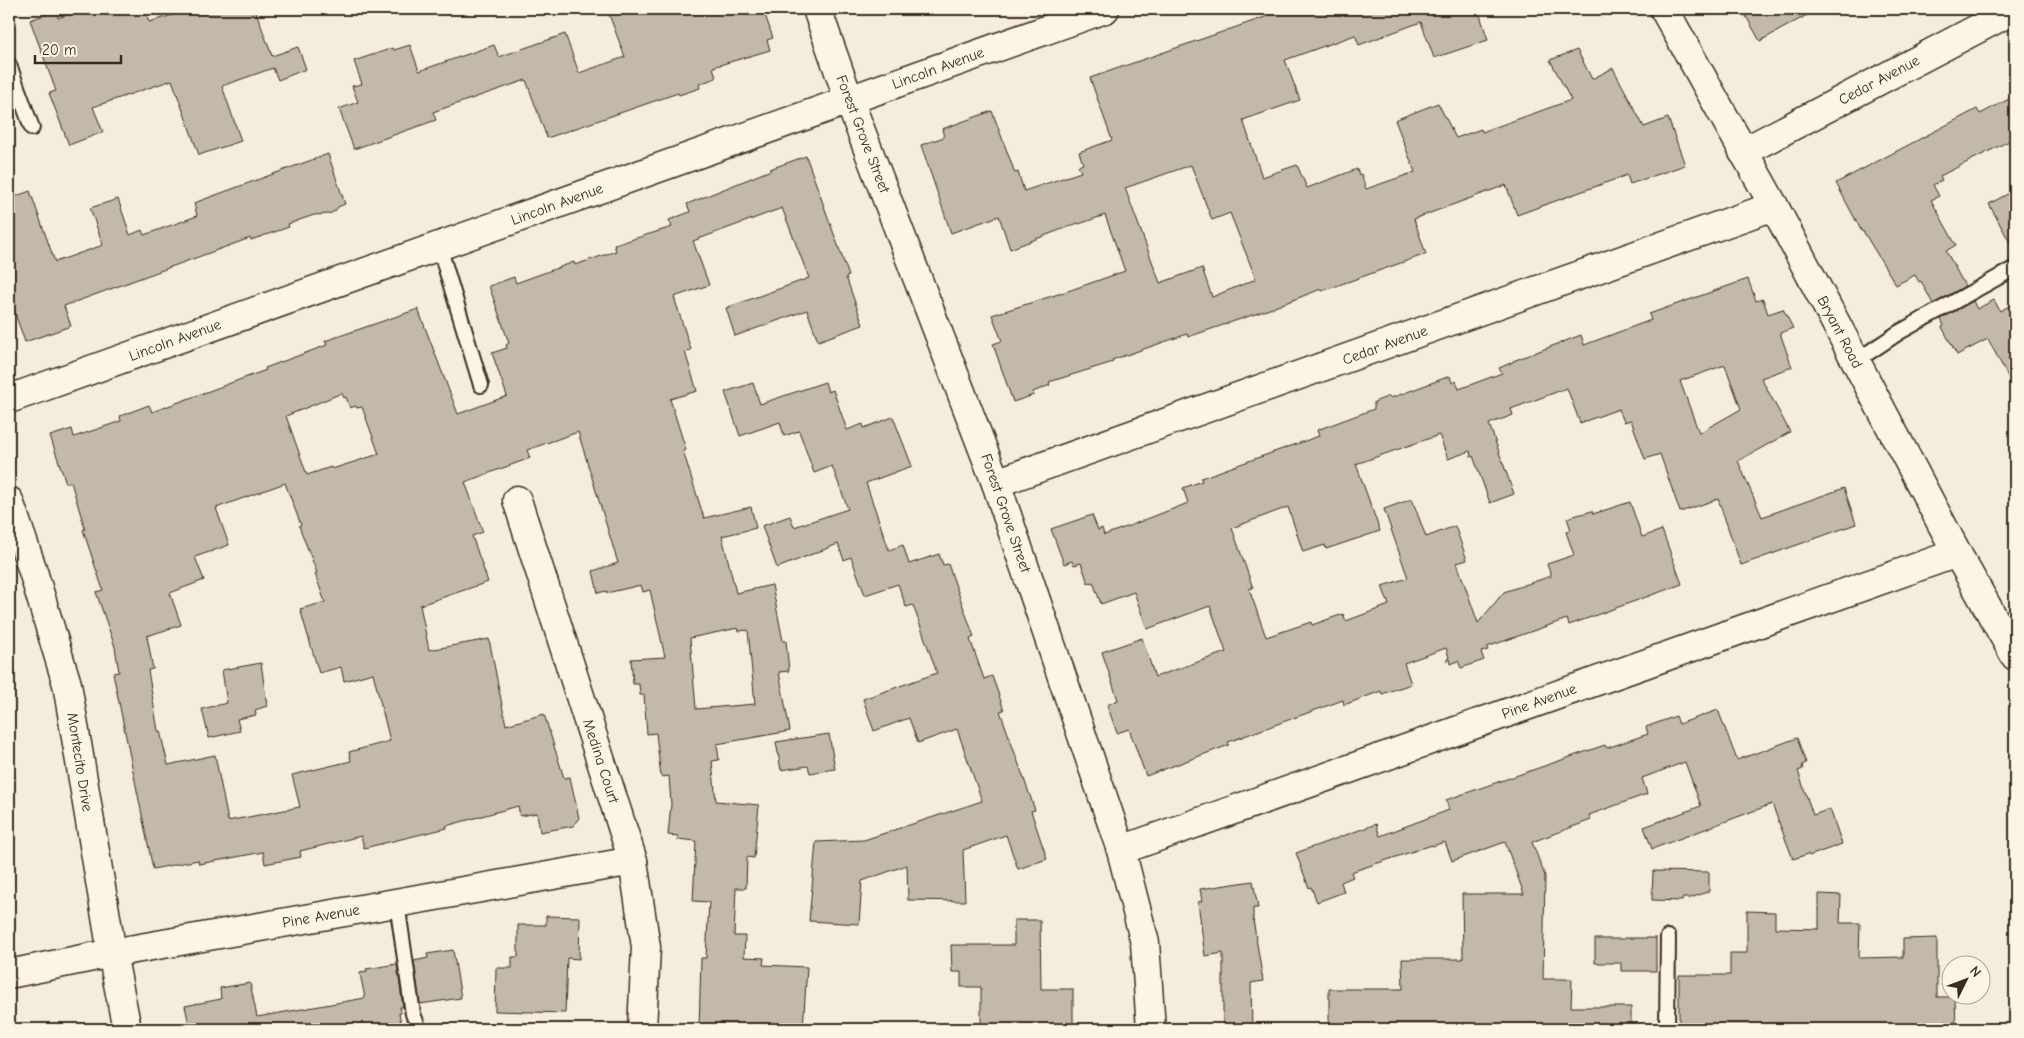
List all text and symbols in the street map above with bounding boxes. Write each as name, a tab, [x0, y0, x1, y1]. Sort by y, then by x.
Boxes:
scale bar	[35, 32, 121, 64]
text: 20 m	[42, 41, 76, 59]
street label: Lincoln Avenue	[890, 43, 987, 93]
street label: Cedar Avenue	[1835, 51, 1923, 109]
street label: Forest Grove Street	[832, 73, 894, 196]
street label: Lincoln Avenue	[509, 179, 606, 229]
street label: Bryant Road	[1813, 293, 1867, 371]
street label: Lincoln Avenue	[127, 315, 224, 365]
street label: Cedar Avenue	[1340, 321, 1430, 369]
street label: Forest Grove Street	[977, 451, 1035, 576]
street label: Pine Avenue	[1499, 679, 1579, 723]
street label: Montecito Drive	[63, 711, 97, 813]
street label: Medina Court	[579, 717, 623, 806]
street label: Pine Avenue	[281, 900, 362, 932]
north arrow	[1942, 956, 1992, 1006]
text: N	[1966, 963, 1985, 981]

